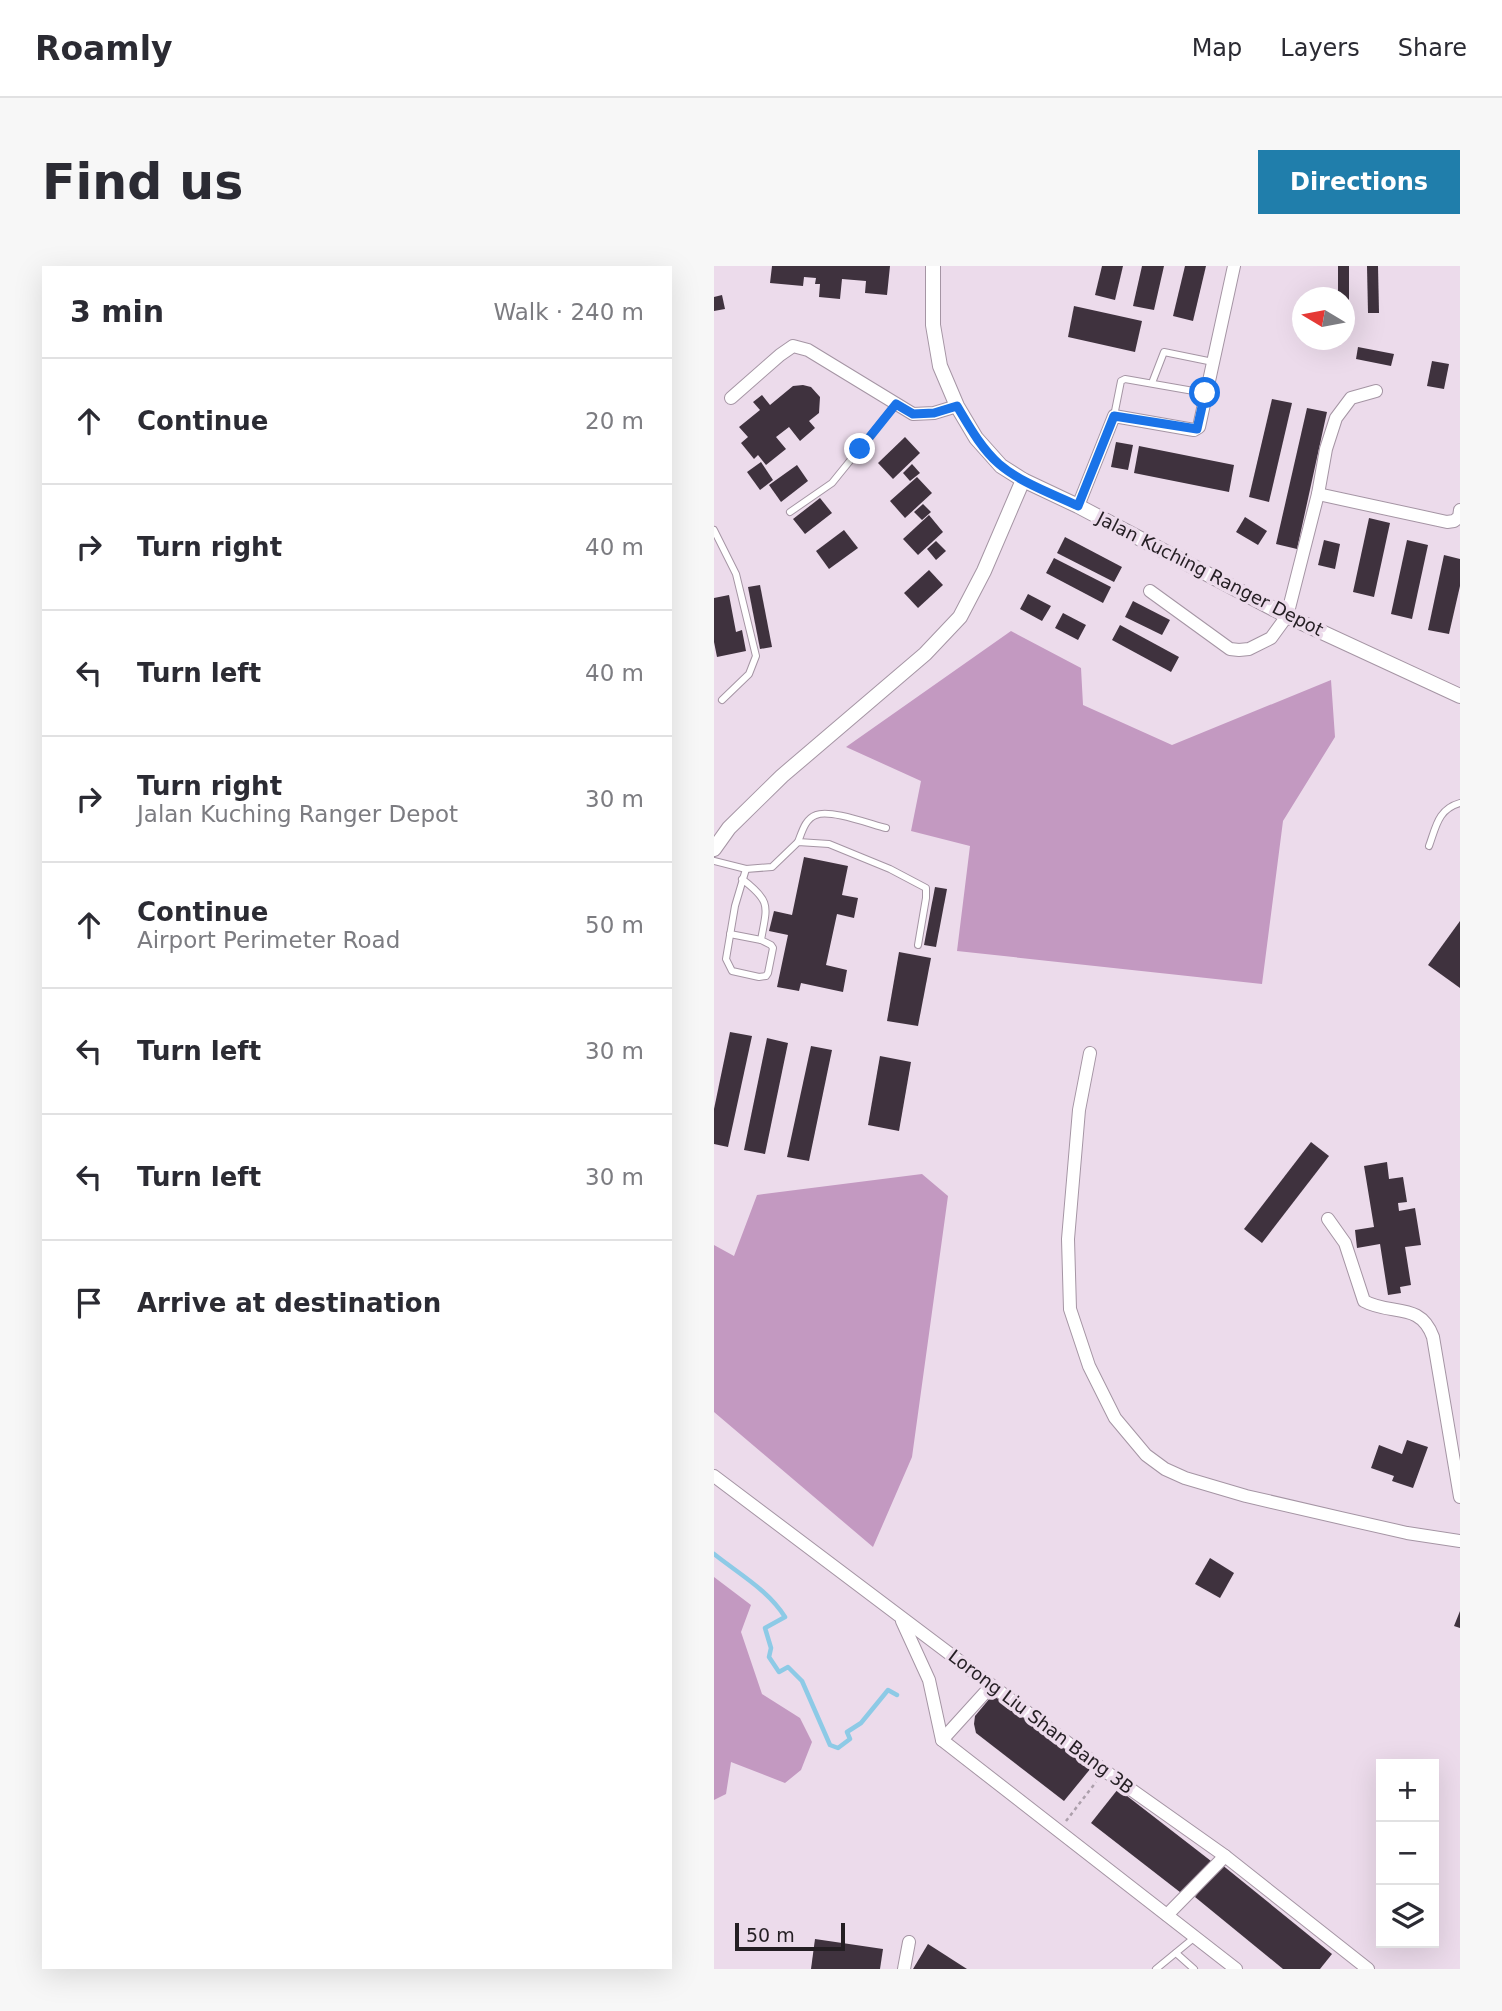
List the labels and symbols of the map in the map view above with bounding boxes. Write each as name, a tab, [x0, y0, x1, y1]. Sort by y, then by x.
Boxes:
north arrow	[1292, 287, 1355, 350]
route start	[1189, 377, 1220, 408]
route end	[844, 433, 875, 464]
street label: Jalan Kuching Ranger Depot	[1093, 507, 1327, 640]
street label: Lorong Liu Shan Bang 3B	[945, 1645, 1138, 1798]
scale bar	[735, 1920, 845, 1952]

